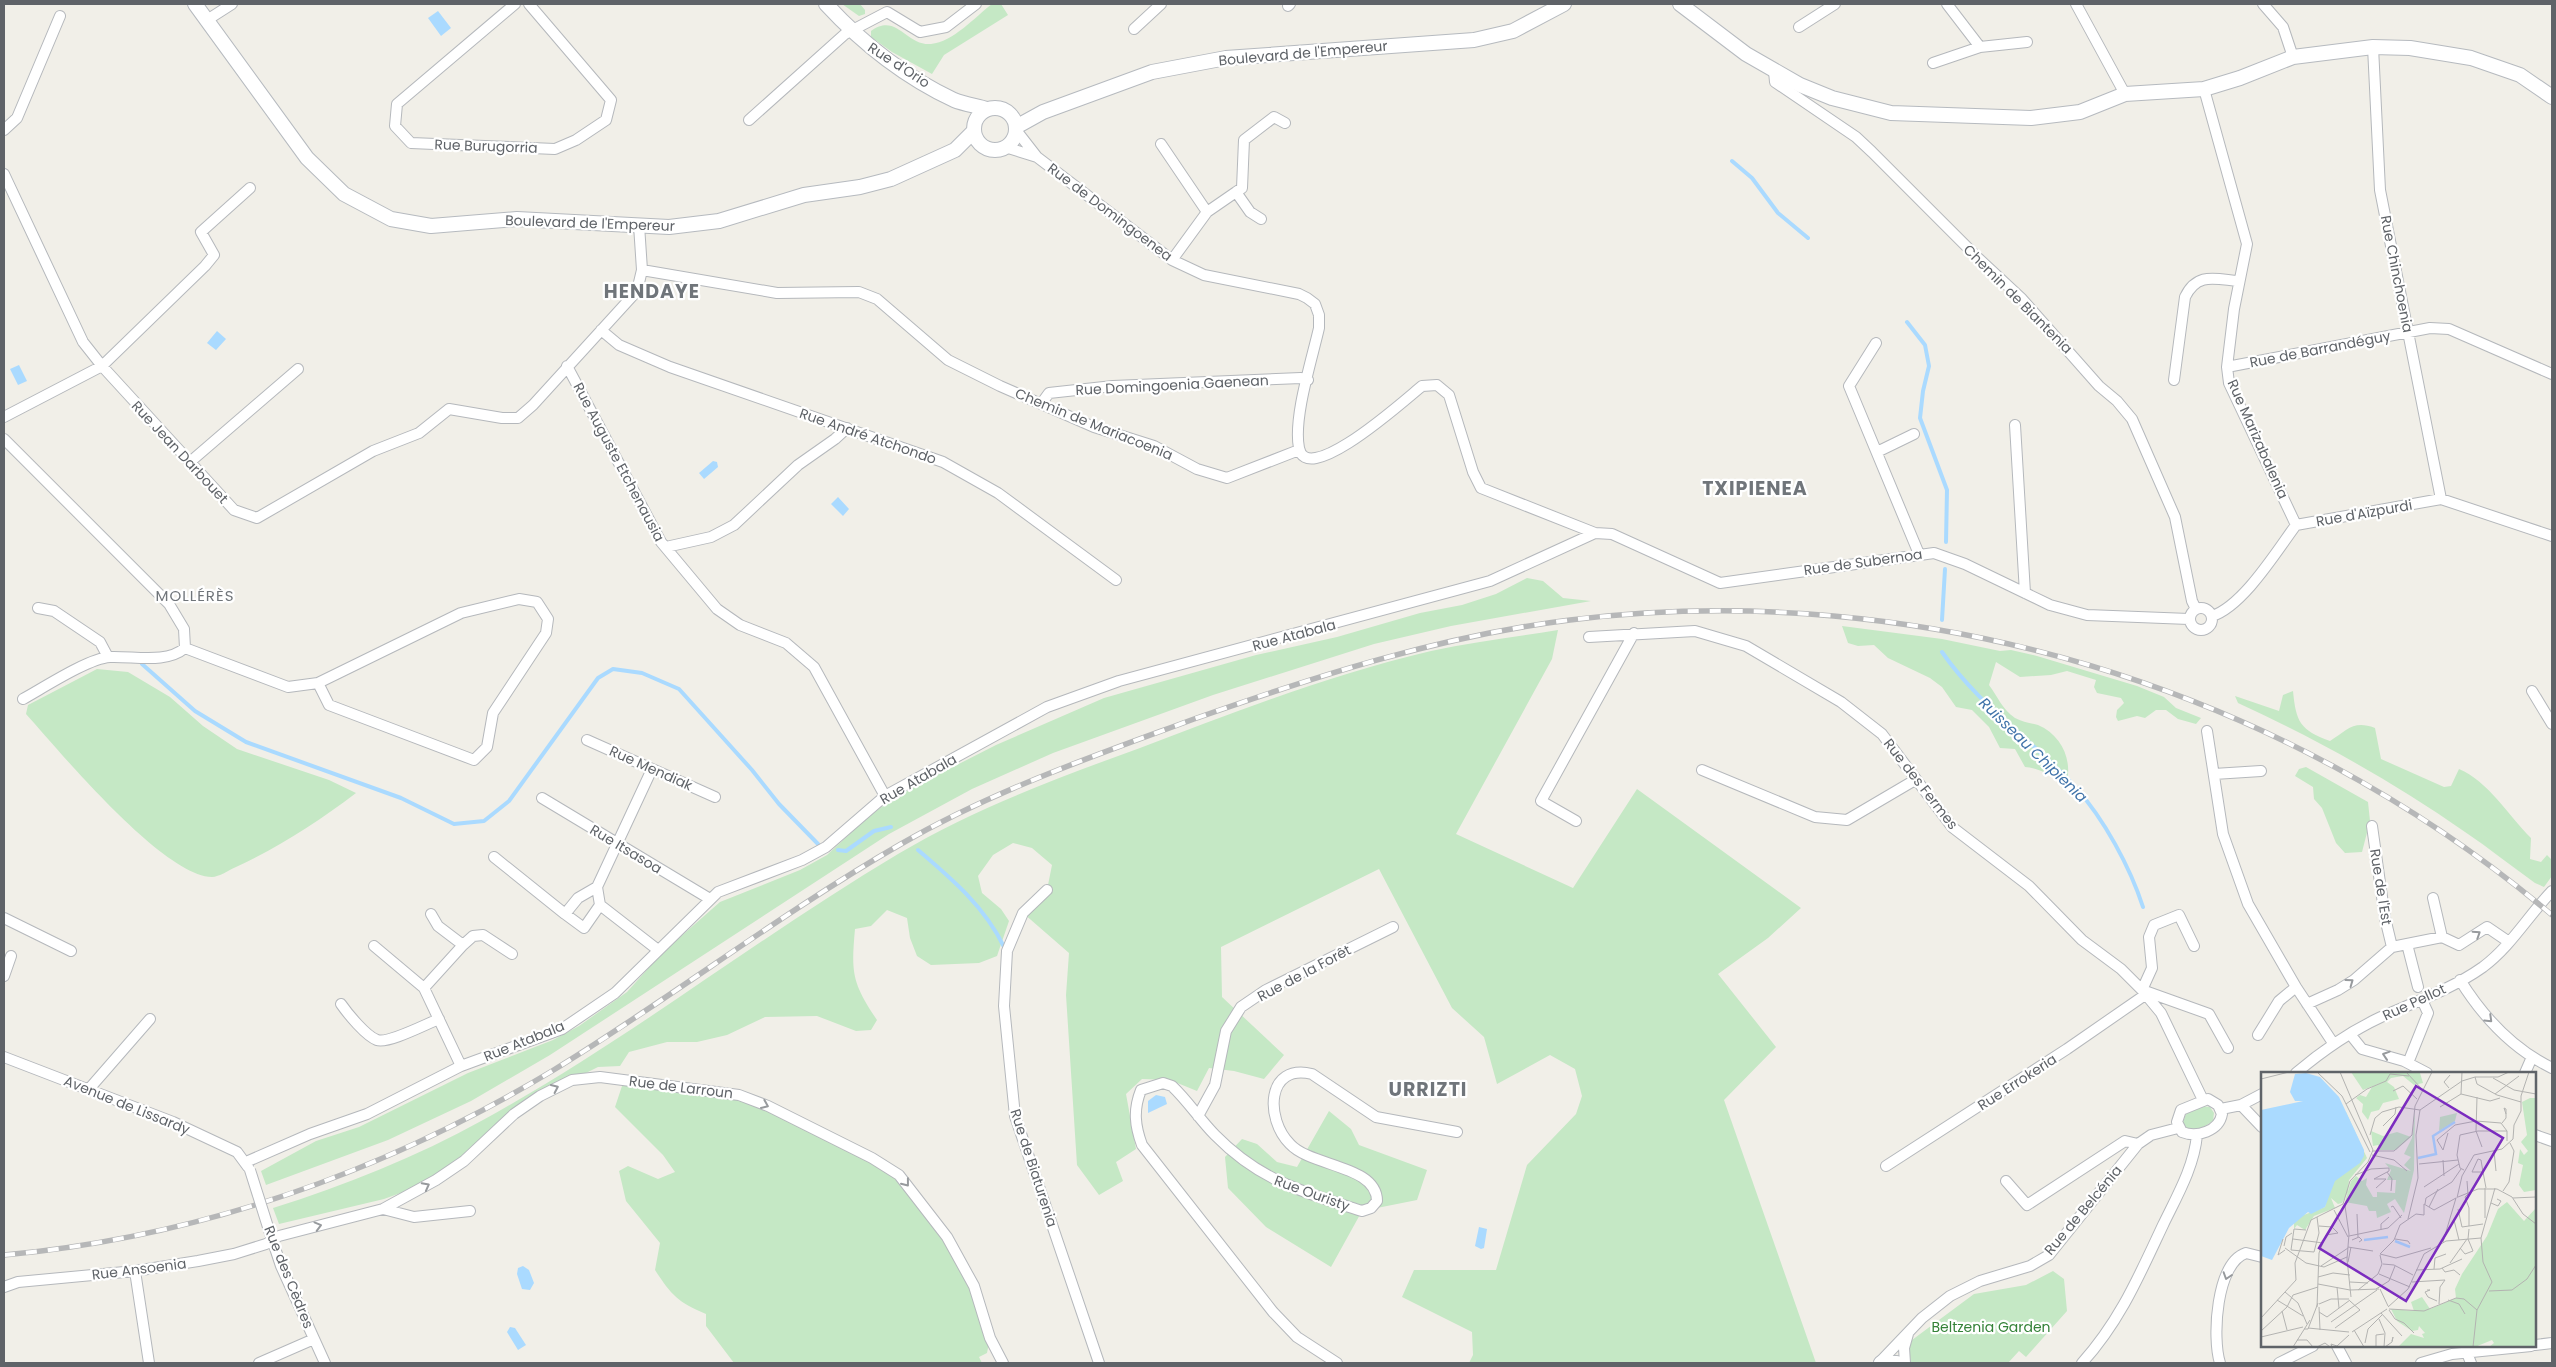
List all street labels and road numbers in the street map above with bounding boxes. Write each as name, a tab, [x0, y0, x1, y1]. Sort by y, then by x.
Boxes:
street label: Boulevard de l'Empereur	[1218, 36, 1388, 70]
street label: Rue d'Orio	[864, 37, 934, 93]
street label: Rue Burugorria	[434, 134, 538, 158]
street label: Rue de Domingoenea	[1043, 158, 1177, 266]
street label: Boulevard de l'Empereur	[505, 210, 675, 236]
street label: Rue Chinchoenia	[2376, 214, 2418, 334]
street label: Chemin de Biantenia	[1959, 240, 2077, 358]
street label: Rue de Barrandéguy	[2248, 326, 2392, 372]
street label: Rue Domingoenia Gaenean	[1075, 370, 1269, 400]
street label: Rue Marizabalenia	[2223, 376, 2293, 502]
street label: Rue Auguste Etchenausia	[568, 379, 670, 545]
street label: Chemin de Mariacoenia	[1012, 383, 1176, 465]
street label: Rue Jean Darbouet	[127, 396, 233, 508]
street label: Rue André Atchondo	[797, 403, 939, 469]
street label: Rue d'Aïzpurdi	[2314, 495, 2414, 531]
street label: Rue de Subernoa	[1802, 544, 1924, 580]
street label: Rue Atabala	[1250, 614, 1338, 656]
street label: Rue des Fermes	[1879, 734, 1963, 834]
street label: Rue Mendiak	[606, 741, 697, 796]
street label: Rue Atabala	[876, 749, 960, 809]
street label: Rue Itsasoa	[586, 820, 666, 878]
street label: Rue de l'Est	[2365, 847, 2397, 927]
street label: Rue de la Forêt	[1254, 940, 1354, 1006]
street label: Rue Pellot	[2379, 979, 2449, 1025]
street label: Rue Atabala	[481, 1016, 567, 1066]
street label: Rue Errokeria	[1974, 1049, 2060, 1115]
street label: Avenue de Lissardy	[61, 1071, 193, 1139]
street label: Rue de Larroun	[628, 1071, 734, 1103]
street label: Rue de Biaturenia	[1005, 1106, 1063, 1230]
street label: Rue de Belcénia	[2039, 1161, 2127, 1259]
street label: Rue Ouristy	[1272, 1170, 1353, 1216]
street label: Rue des Cèdres	[259, 1223, 319, 1331]
street label: Rue Ansoenia	[91, 1253, 187, 1285]

